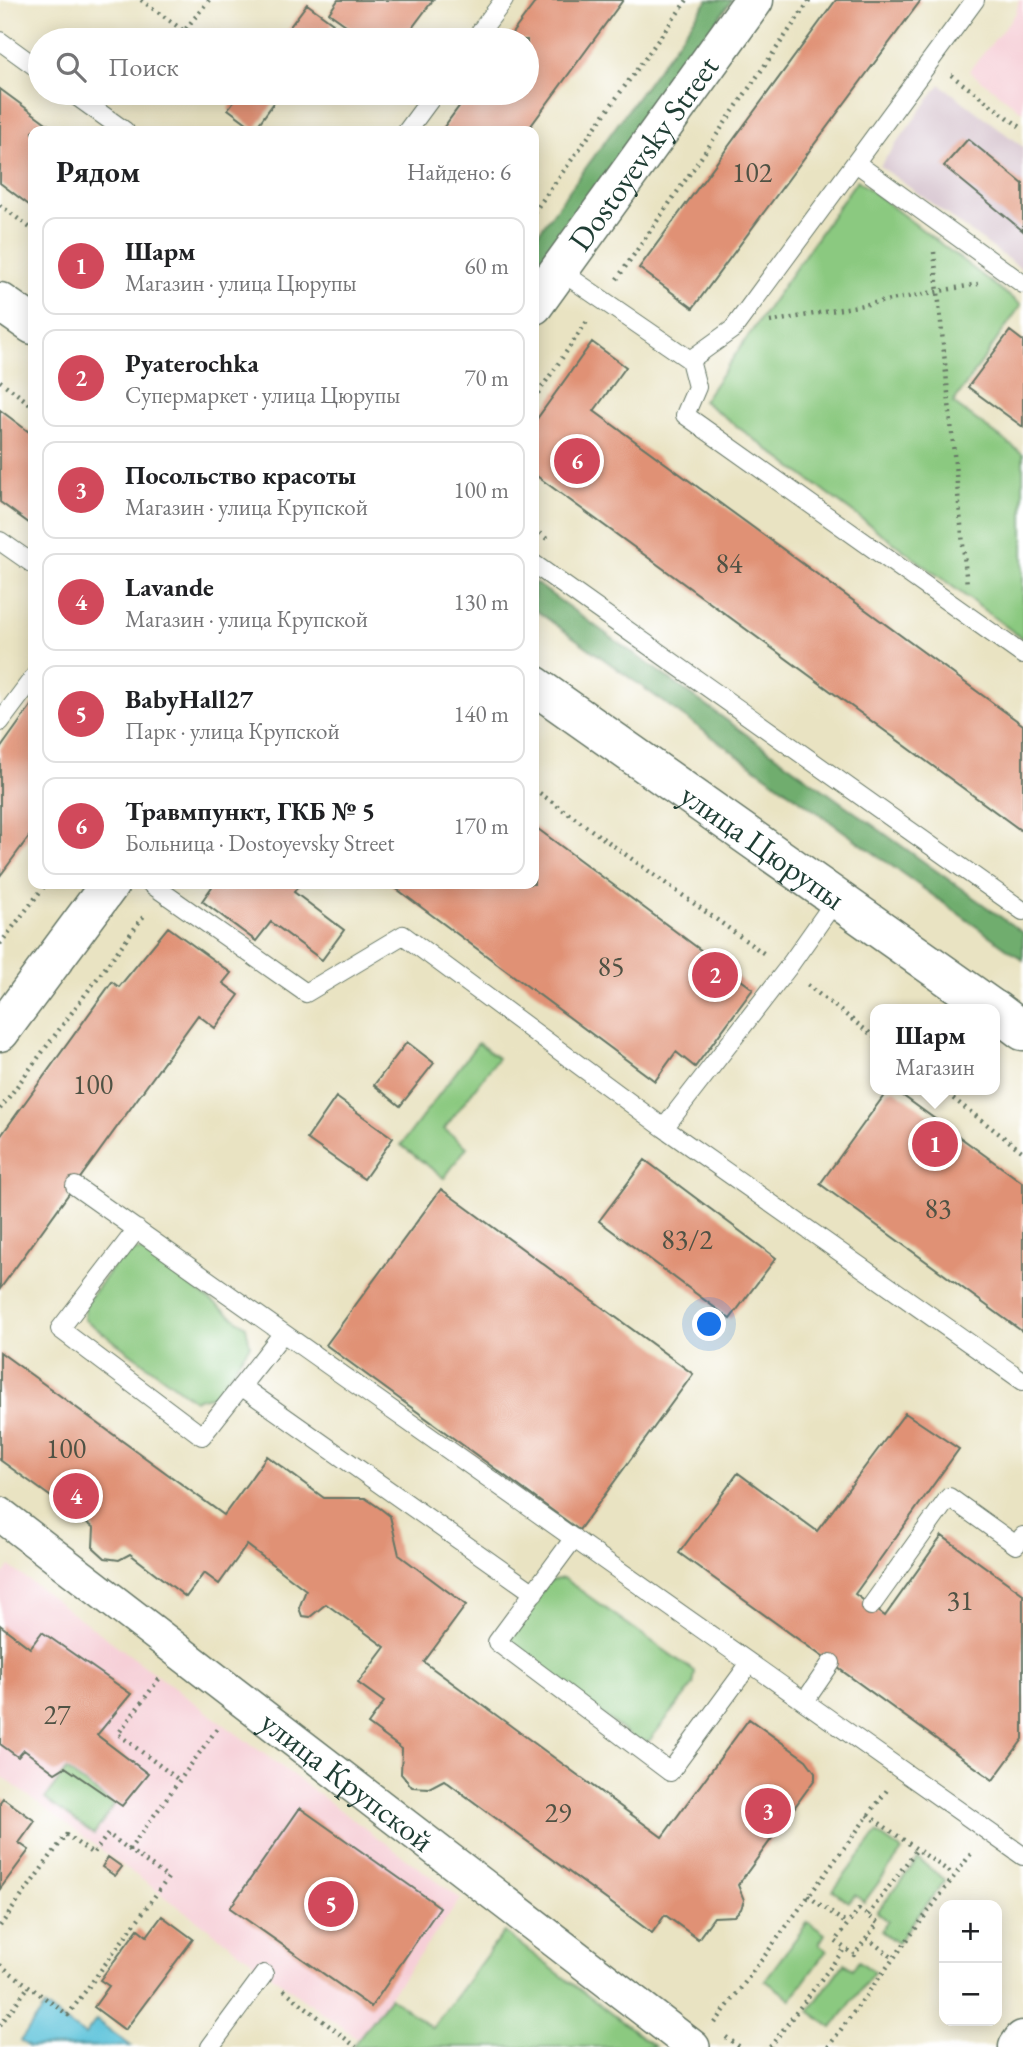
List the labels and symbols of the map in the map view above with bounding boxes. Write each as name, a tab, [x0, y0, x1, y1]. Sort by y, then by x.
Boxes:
street label: Dostoyevsky Street	[559, 47, 728, 259]
house number: 102	[732, 154, 773, 190]
pin: 6	[554, 435, 600, 487]
house number: 84	[716, 545, 743, 581]
street label: улица Цюрупы	[672, 774, 854, 919]
house number: 85	[598, 948, 624, 984]
pin: 2	[692, 949, 738, 1001]
house number: 100	[73, 1066, 113, 1102]
pin: 1	[912, 1118, 958, 1170]
house number: 83	[925, 1190, 951, 1226]
house number: 83/2	[661, 1221, 713, 1257]
your location	[692, 1307, 726, 1341]
house number: 100	[46, 1430, 86, 1466]
pin: 4	[53, 1470, 99, 1522]
house number: 31	[947, 1582, 973, 1618]
house number: 27	[44, 1696, 71, 1732]
street label: улица Крупской	[252, 1701, 443, 1861]
pin: 3	[745, 1785, 791, 1837]
house number: 29	[545, 1794, 571, 1830]
pin: 5	[308, 1878, 354, 1930]

